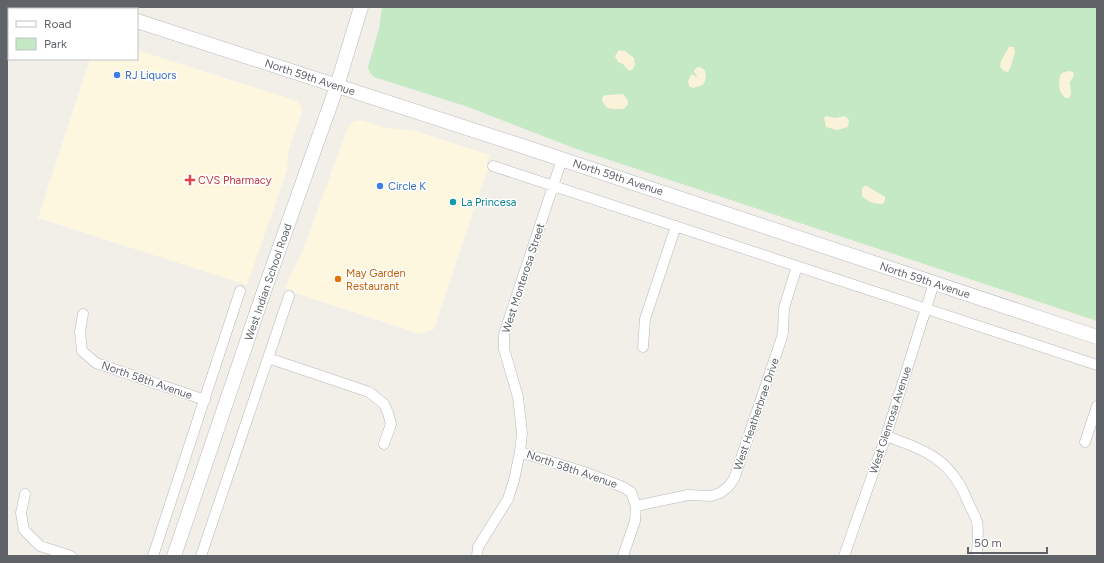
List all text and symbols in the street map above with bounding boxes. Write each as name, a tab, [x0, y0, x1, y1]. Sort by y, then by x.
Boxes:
legend	[8, 8, 138, 60]
text: Road	[44, 17, 72, 31]
text: Park	[44, 37, 67, 51]
street label: North 59th Avenue	[263, 57, 357, 98]
place label: RJ Liquors	[125, 69, 176, 82]
marker: RJ Liquors	[112, 70, 122, 80]
street label: North 59th Avenue	[571, 157, 665, 198]
place label: CVS Pharmacy	[198, 174, 272, 187]
marker: CVS Pharmacy	[185, 175, 195, 185]
place label: Circle K	[388, 180, 426, 193]
marker: Circle K	[375, 181, 385, 191]
place label: La Princesa	[461, 196, 516, 209]
marker: La Princesa	[448, 197, 458, 207]
street label: West Indian School Road	[242, 222, 295, 342]
street label: West Monterosa Street	[500, 222, 547, 335]
street label: North 59th Avenue	[878, 260, 972, 301]
place label: May Garden Restaurant	[346, 267, 406, 293]
marker: May Garden Restaurant	[333, 274, 343, 284]
street label: West Heatherbrae Drive	[731, 356, 782, 472]
street label: North 58th Avenue	[100, 359, 194, 402]
street label: West Glenrosa Avenue	[867, 365, 914, 475]
street label: North 58th Avenue	[525, 448, 619, 491]
scale bar	[968, 529, 1047, 555]
text: 50 m	[974, 536, 1002, 550]

